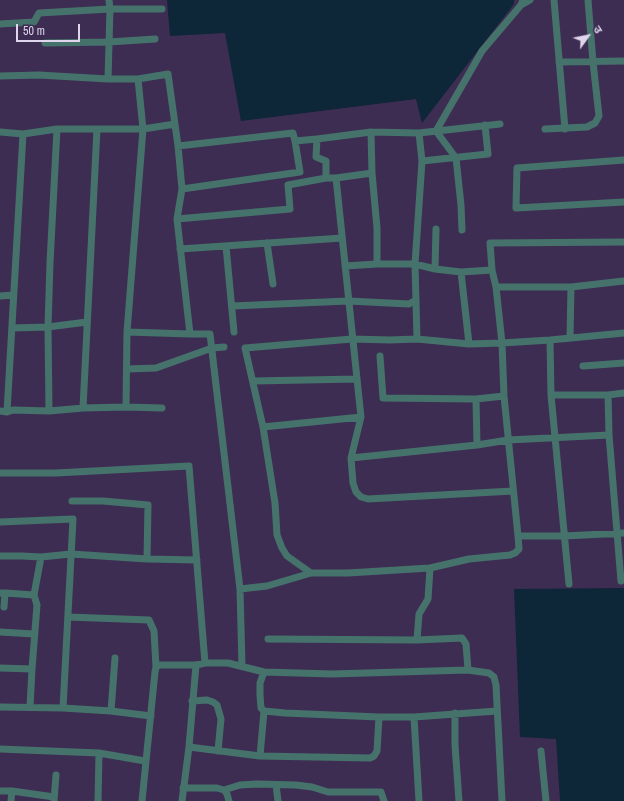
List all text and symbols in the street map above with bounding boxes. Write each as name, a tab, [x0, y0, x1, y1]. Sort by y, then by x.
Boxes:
scale bar	[18, 16, 82, 42]
north arrow	[568, 16, 608, 56]
text: 50 m	[23, 23, 45, 39]
text: उ	[590, 23, 606, 36]

